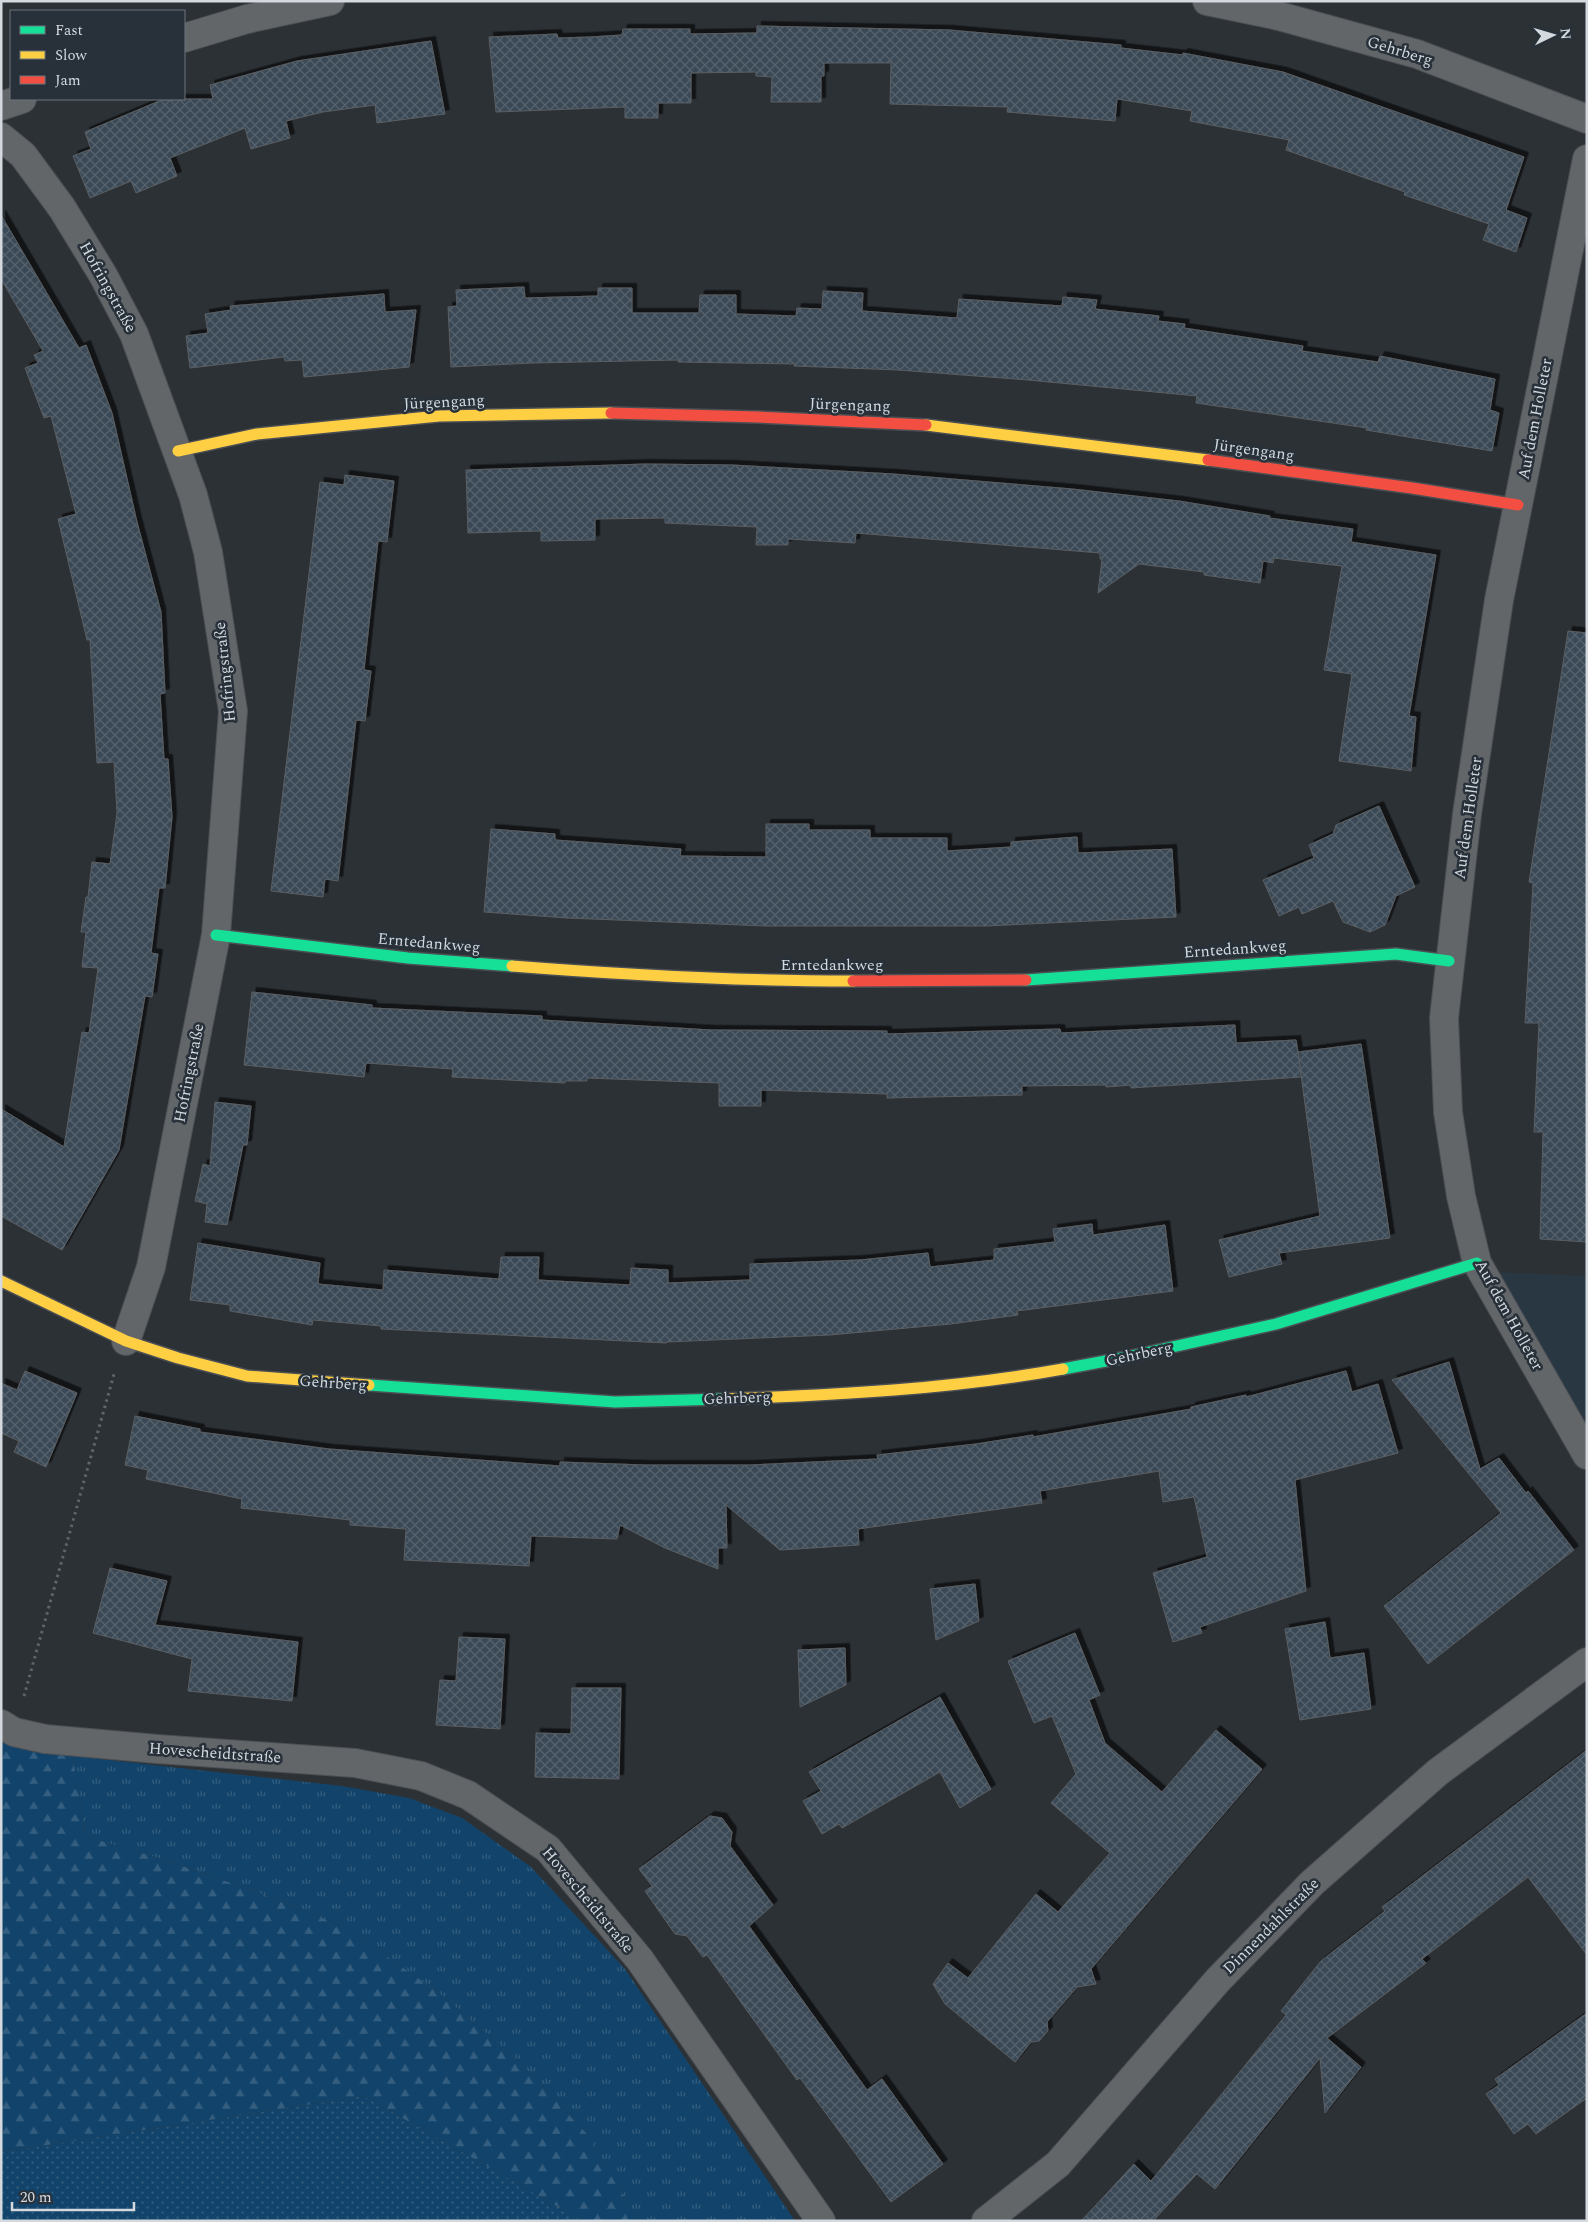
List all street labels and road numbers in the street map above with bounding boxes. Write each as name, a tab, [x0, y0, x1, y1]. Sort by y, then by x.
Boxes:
street label: Gehrberg	[1364, 30, 1436, 72]
street label: Hofringstraße	[73, 237, 143, 337]
street label: Auf dem Holleter	[1511, 356, 1559, 482]
street label: Jürgengang	[403, 388, 485, 416]
street label: Jürgengang	[809, 392, 891, 418]
street label: Jürgengang	[1212, 432, 1296, 468]
street label: Hofringstraße	[208, 621, 242, 723]
street label: Auf dem Holleter	[1448, 755, 1488, 881]
street label: Erntedankweg	[377, 927, 481, 959]
street label: Erntedankweg	[1183, 933, 1287, 965]
street label: Erntedankweg	[780, 953, 884, 977]
street label: Hofringstraße	[168, 1021, 210, 1125]
street label: Auf dem Holleter	[1469, 1255, 1549, 1375]
street label: Gehrberg	[1103, 1335, 1175, 1373]
street label: Gehrberg	[298, 1369, 368, 1397]
street label: Gehrberg	[703, 1385, 771, 1411]
street label: Hovescheidtstraße	[148, 1736, 282, 1770]
street label: Hovescheidtstraße	[536, 1842, 640, 1958]
street label: Dinnendahlstraße	[1217, 1872, 1325, 1980]

